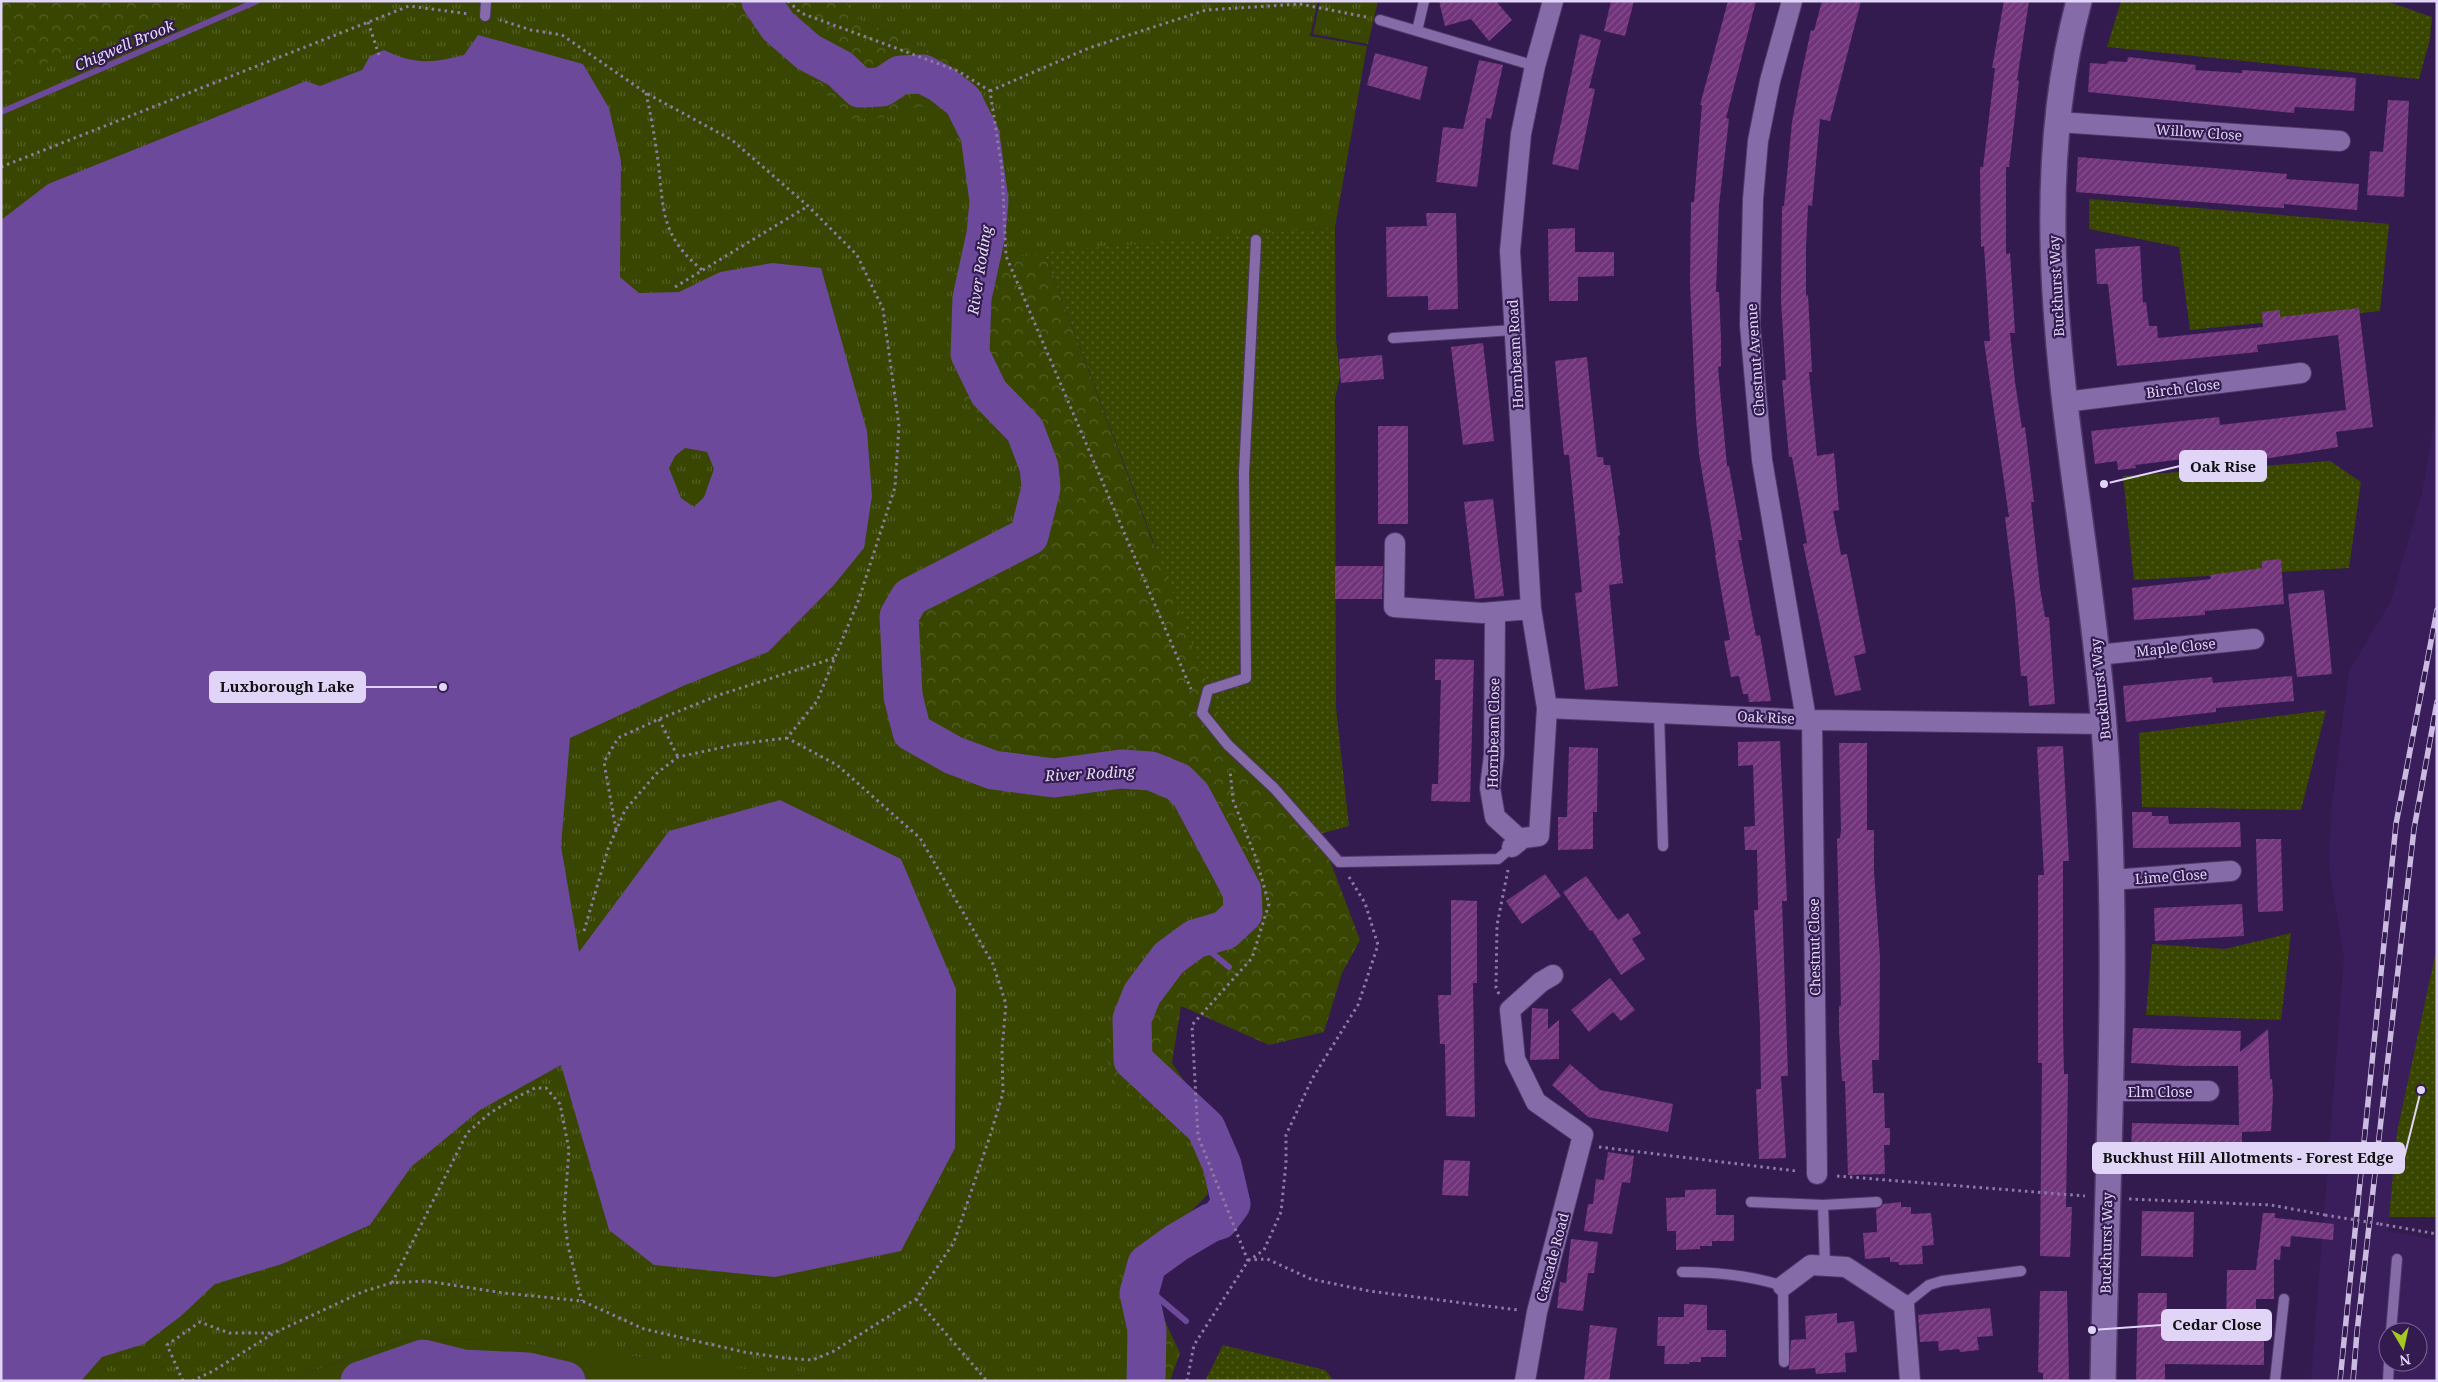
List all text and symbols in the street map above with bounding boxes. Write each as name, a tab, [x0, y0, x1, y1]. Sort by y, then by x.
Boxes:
water label: Chigwell Brook	[71, 15, 177, 75]
street label: Willow Close	[2155, 120, 2243, 144]
water label: River Roding	[962, 223, 996, 317]
street label: Buckhurst Way	[2044, 235, 2068, 337]
street label: Hornbeam Road	[1503, 298, 1527, 409]
street label: Chestnut Avenue	[1742, 303, 1768, 417]
street label: Birch Close	[2145, 374, 2221, 402]
callout: Oak Rise	[2180, 451, 2266, 481]
text: Oak Rise	[2190, 456, 2256, 476]
street label: Maple Close	[2135, 633, 2217, 661]
street label: Buckhurst Way	[2085, 637, 2115, 741]
callout: Luxborough Lake	[210, 672, 365, 702]
text: Luxborough Lake	[220, 676, 354, 696]
street label: Hornbeam Close	[1483, 678, 1503, 788]
street label: Oak Rise	[1737, 706, 1795, 728]
water label: River Roding	[1044, 761, 1136, 785]
street label: Lime Close	[2134, 864, 2208, 888]
street label: Chestnut Close	[1804, 898, 1824, 996]
street label: Elm Close	[2128, 1082, 2192, 1101]
callout: Buckhust Hill Allotments - Forest Edge	[2093, 1143, 2404, 1173]
text: Buckhust Hill Allotments - Forest Edge	[2102, 1147, 2394, 1167]
street label: Buckhurst Way	[2096, 1192, 2116, 1294]
street label: Cascade Road	[1531, 1210, 1573, 1303]
callout: Cedar Close	[2162, 1310, 2271, 1340]
text: Cedar Close	[2172, 1314, 2262, 1334]
north arrow	[2378, 1322, 2428, 1372]
text: N	[2398, 1350, 2412, 1371]

